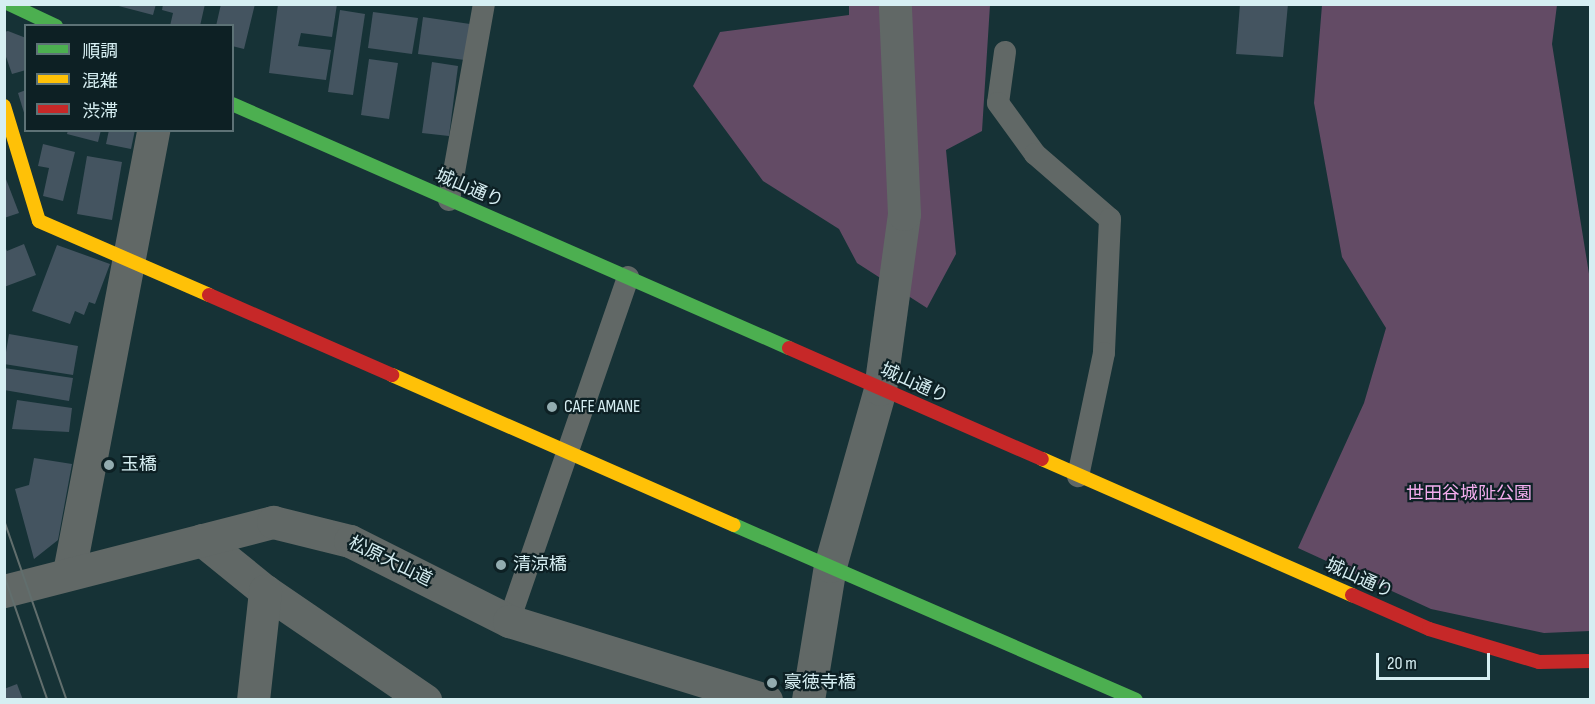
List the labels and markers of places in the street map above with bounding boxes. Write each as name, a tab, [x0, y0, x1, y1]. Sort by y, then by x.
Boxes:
place label: CAFE AMANE	[564, 396, 641, 418]
marker: CAFE AMANE	[545, 400, 559, 414]
place label: 玉橋	[121, 454, 157, 476]
marker: 玉橋	[102, 458, 116, 472]
place label: 清涼橋	[513, 554, 567, 576]
marker: 清涼橋	[494, 558, 508, 572]
place label: 豪徳寺橋	[784, 672, 856, 694]
marker: 豪徳寺橋	[765, 676, 779, 690]

